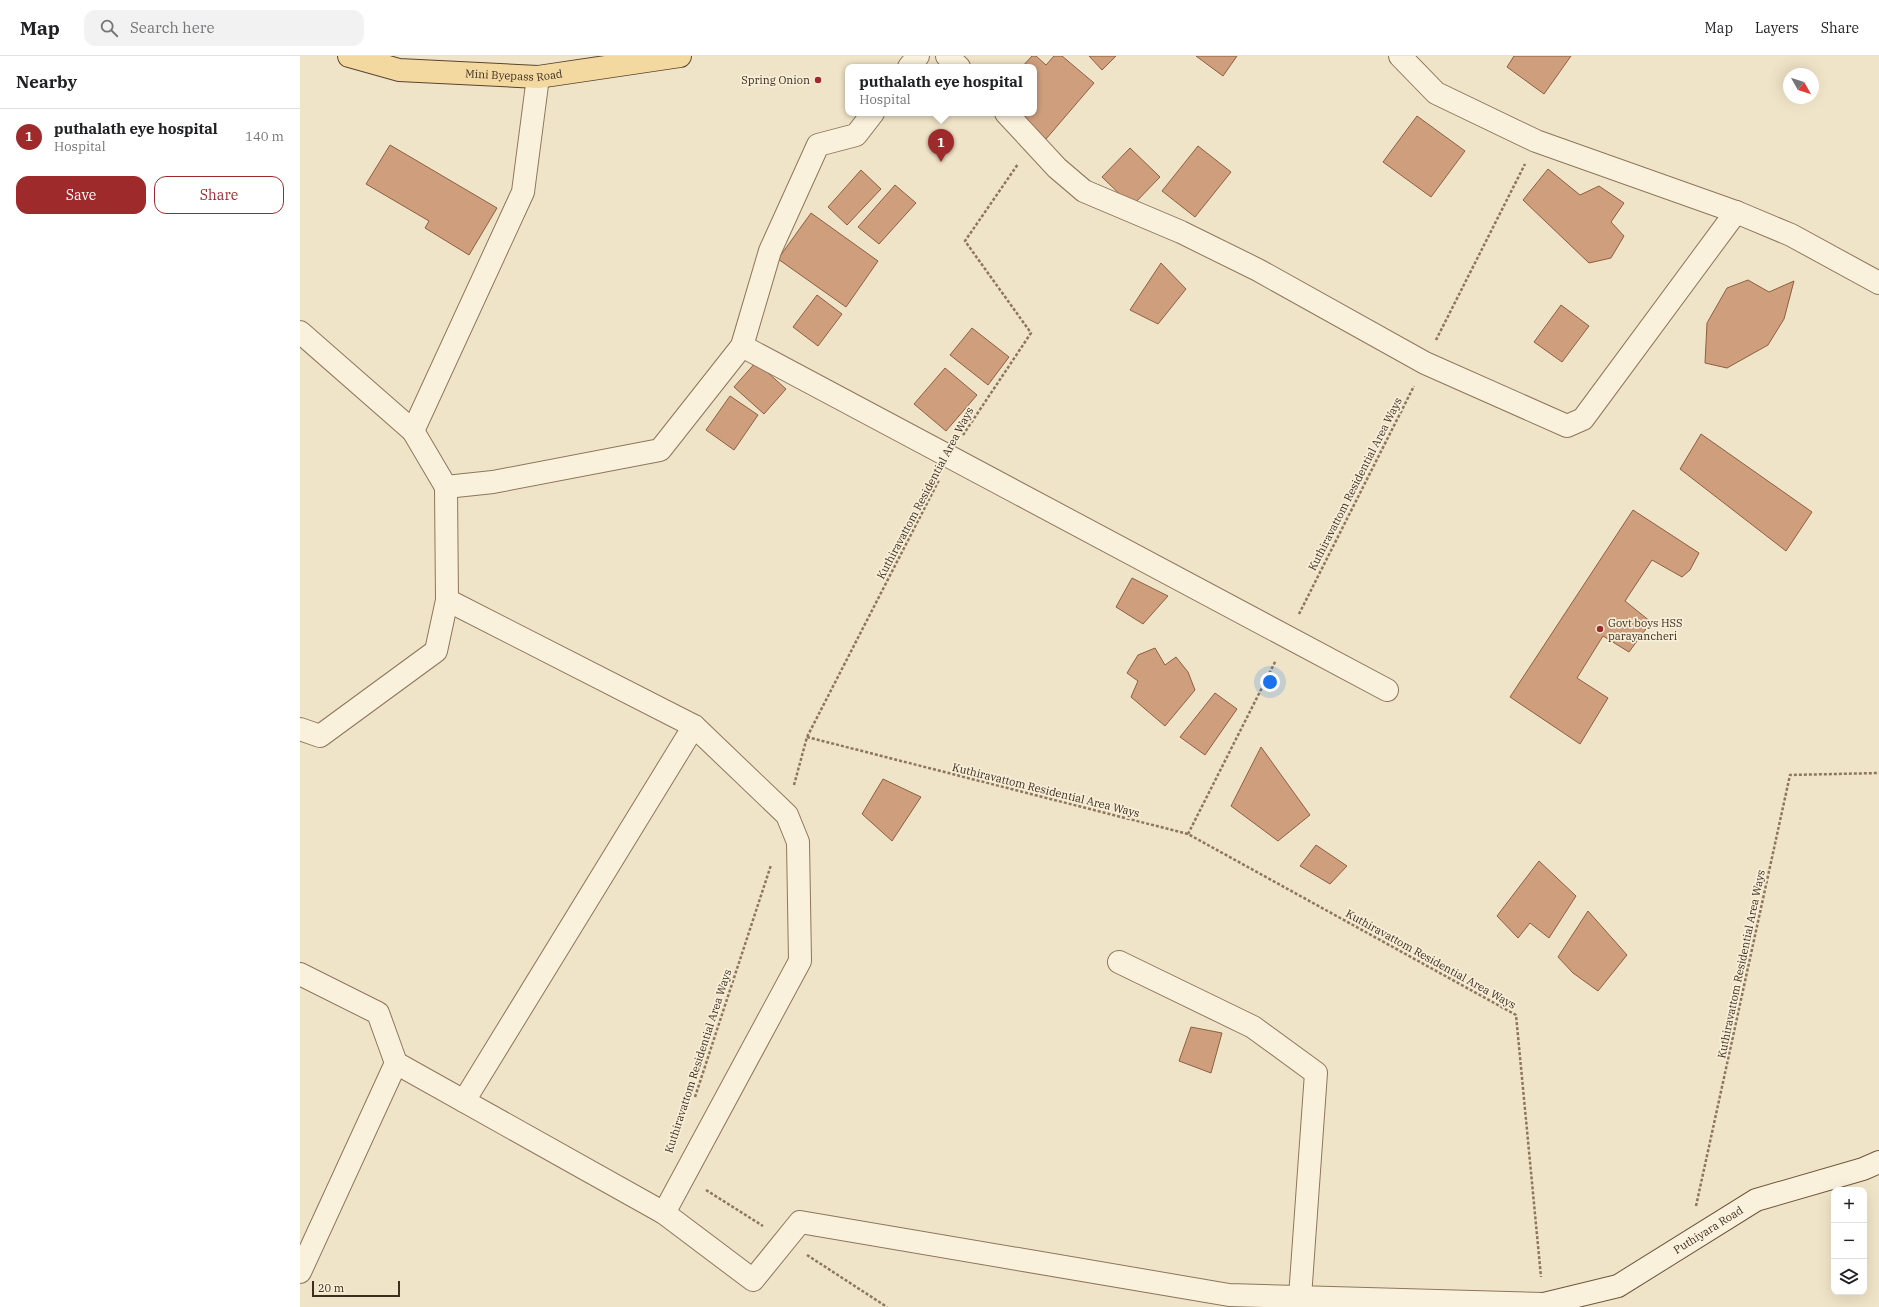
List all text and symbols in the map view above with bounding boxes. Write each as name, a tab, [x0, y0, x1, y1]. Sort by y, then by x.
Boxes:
search box	[84, 10, 364, 46]
text: Map	[20, 16, 60, 40]
icon: search	[98, 17, 120, 39]
text: Search here	[130, 18, 214, 37]
text: Map	[1705, 19, 1733, 37]
text: Layers	[1755, 19, 1799, 37]
text: Share	[1821, 19, 1859, 37]
popup	[845, 64, 1037, 116]
street label: Mini Byepass Road	[465, 66, 564, 84]
north arrow	[1783, 68, 1819, 104]
text: Nearby	[16, 71, 77, 93]
text: puthalath eye hospital	[859, 72, 1023, 91]
place label: Spring Onion	[741, 73, 810, 87]
marker: Spring Onion	[813, 75, 823, 85]
text: Hospital	[859, 91, 911, 108]
text: puthalath eye hospital	[54, 119, 218, 138]
text: 1	[25, 128, 33, 145]
text: 140 m	[245, 128, 284, 145]
pin: 1	[928, 129, 954, 162]
text: Hospital	[54, 138, 106, 155]
button: Save	[16, 176, 146, 214]
button: Share	[154, 176, 284, 214]
street label: Kuthiravattom Residential Area Ways	[1305, 395, 1405, 573]
street label: Kuthiravattom Residential Area Ways	[874, 405, 976, 581]
place label: Govt boys HSS parayancheri	[1608, 616, 1682, 643]
marker: Govt boys HSS parayancheri	[1595, 624, 1605, 634]
your location	[1260, 672, 1280, 692]
street label: Kuthiravattom Residential Area Ways	[951, 760, 1141, 820]
street label: Kuthiravattom Residential Area Ways	[1714, 868, 1768, 1060]
street label: Kuthiravattom Residential Area Ways	[1343, 906, 1519, 1012]
street label: Kuthiravattom Residential Area Ways	[662, 967, 734, 1155]
map controls	[1831, 1187, 1867, 1295]
button: +	[1831, 1187, 1867, 1223]
street label: Puthiyara Road	[1671, 1203, 1746, 1257]
button: −	[1831, 1223, 1867, 1259]
button: layers	[1831, 1259, 1867, 1295]
scale bar	[312, 1279, 400, 1298]
text: 20 m	[318, 1281, 344, 1295]

